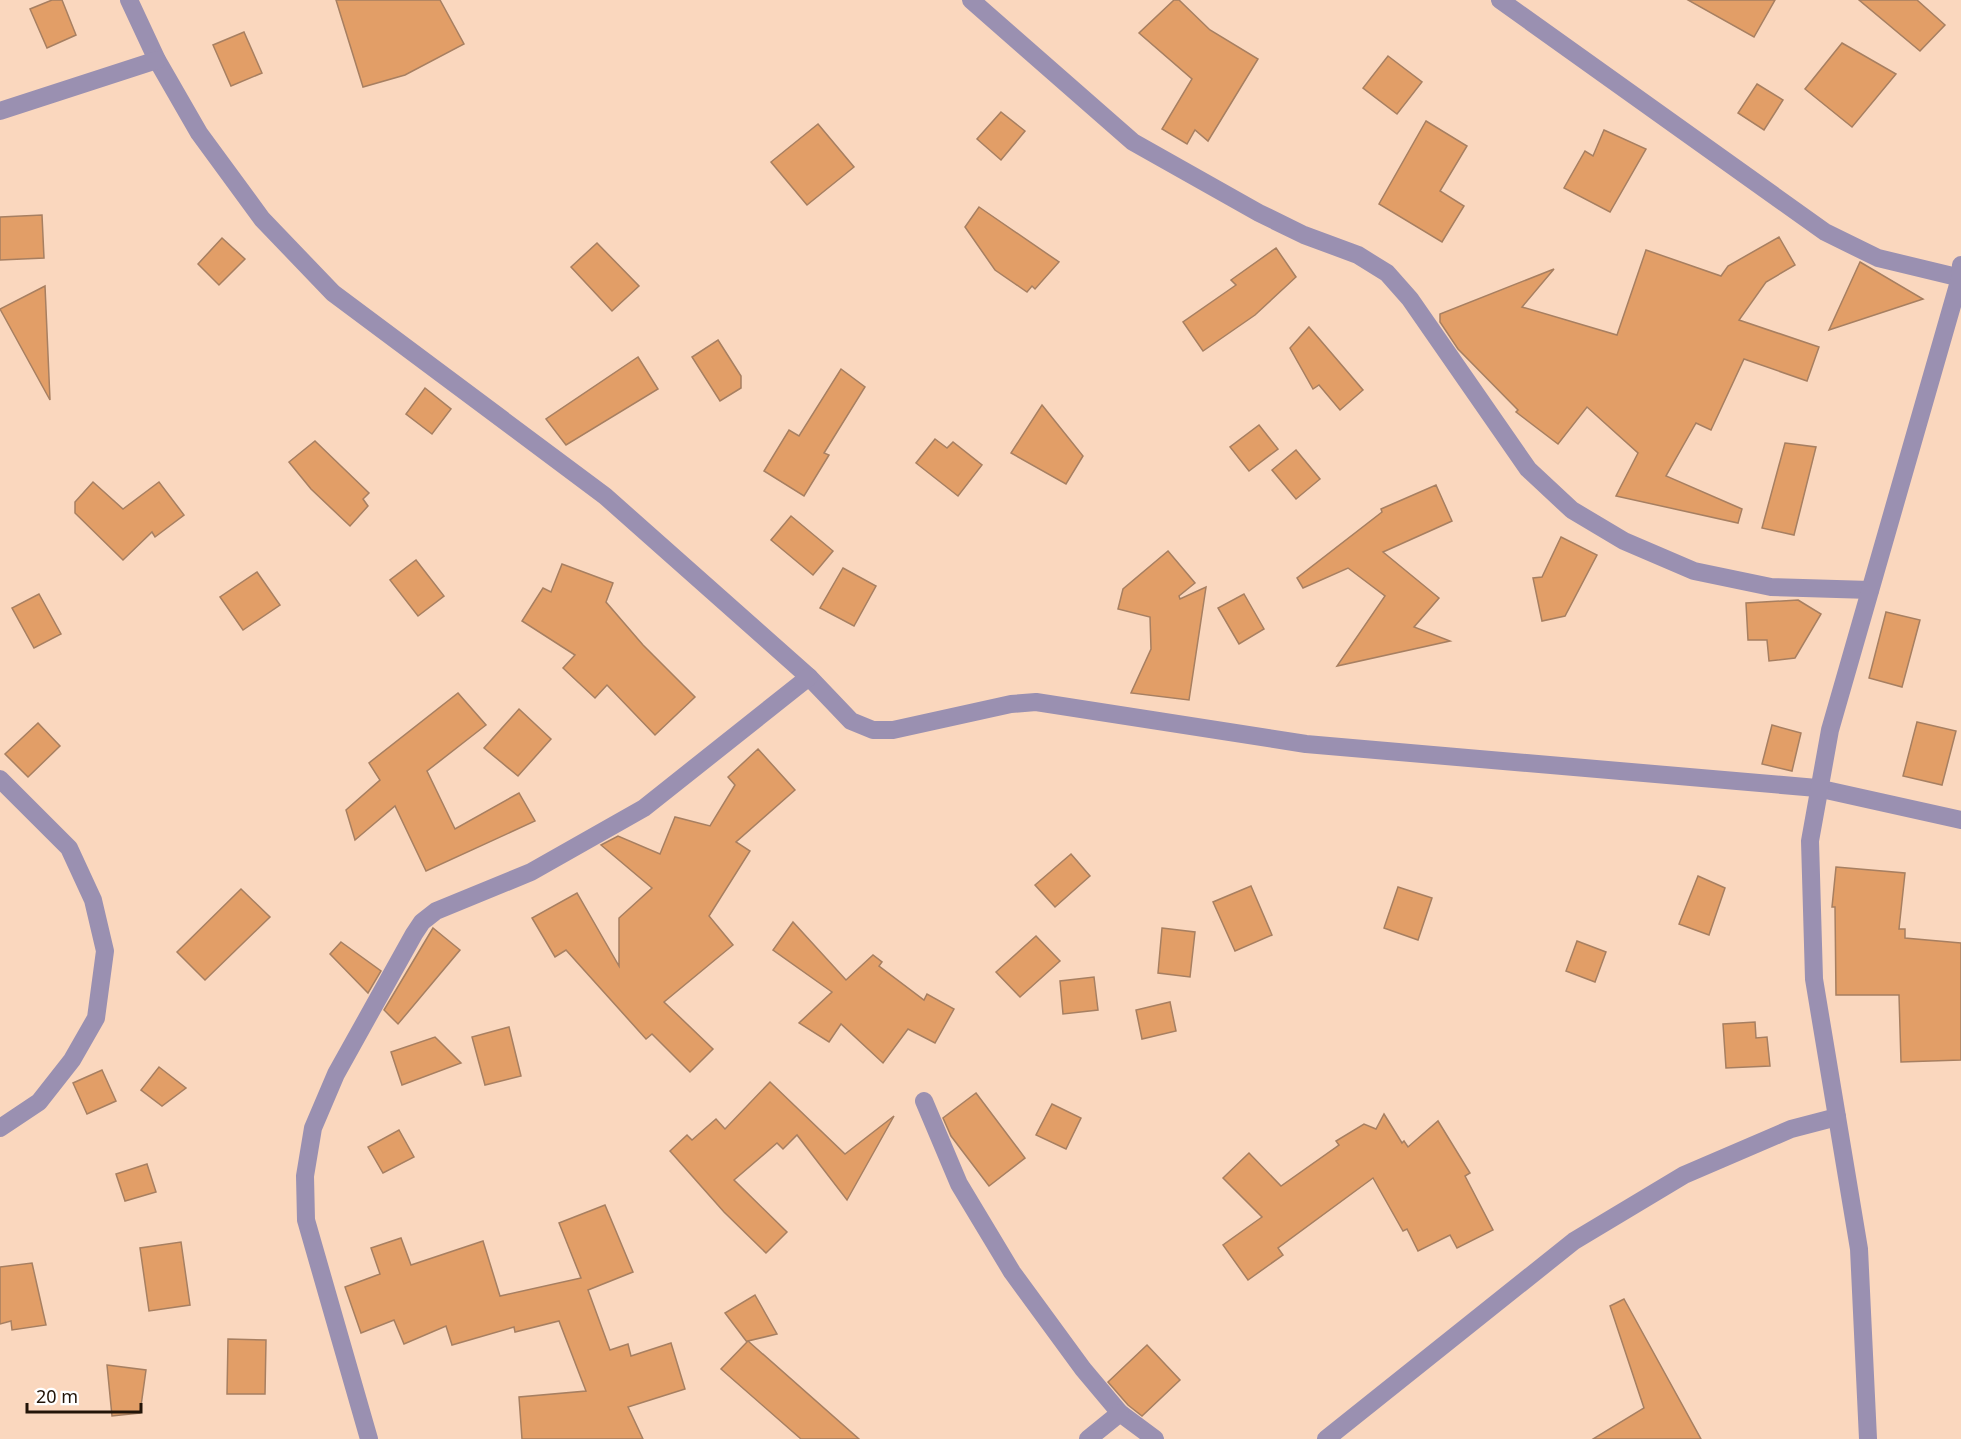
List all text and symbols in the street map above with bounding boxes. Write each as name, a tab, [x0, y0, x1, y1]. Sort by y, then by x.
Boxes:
scale bar	[27, 1376, 141, 1414]
text: 20 m	[36, 1384, 78, 1408]

